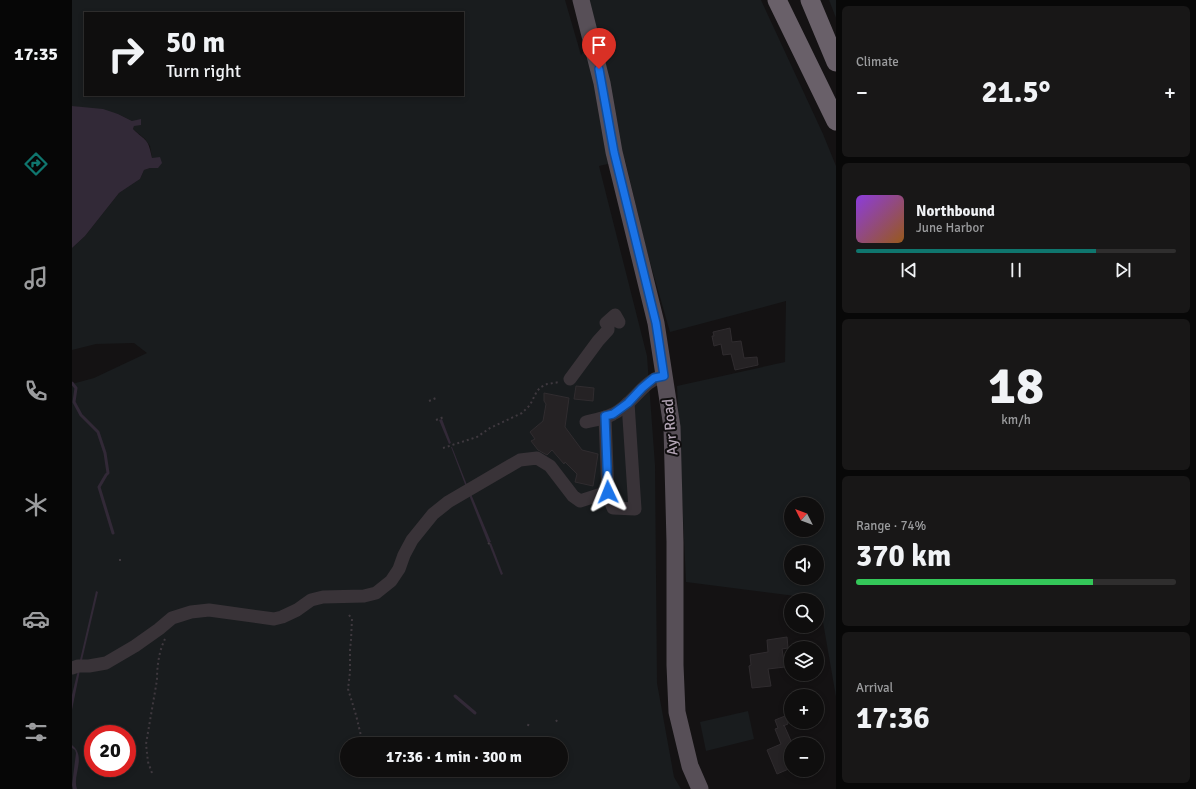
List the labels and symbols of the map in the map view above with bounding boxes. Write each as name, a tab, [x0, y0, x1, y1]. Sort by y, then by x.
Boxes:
pin	[582, 28, 616, 69]
street label: Ayr Road	[659, 398, 681, 456]
position arrow	[587, 471, 629, 513]
north arrow	[784, 497, 824, 537]
speed limit sign: 20	[84, 725, 136, 777]

